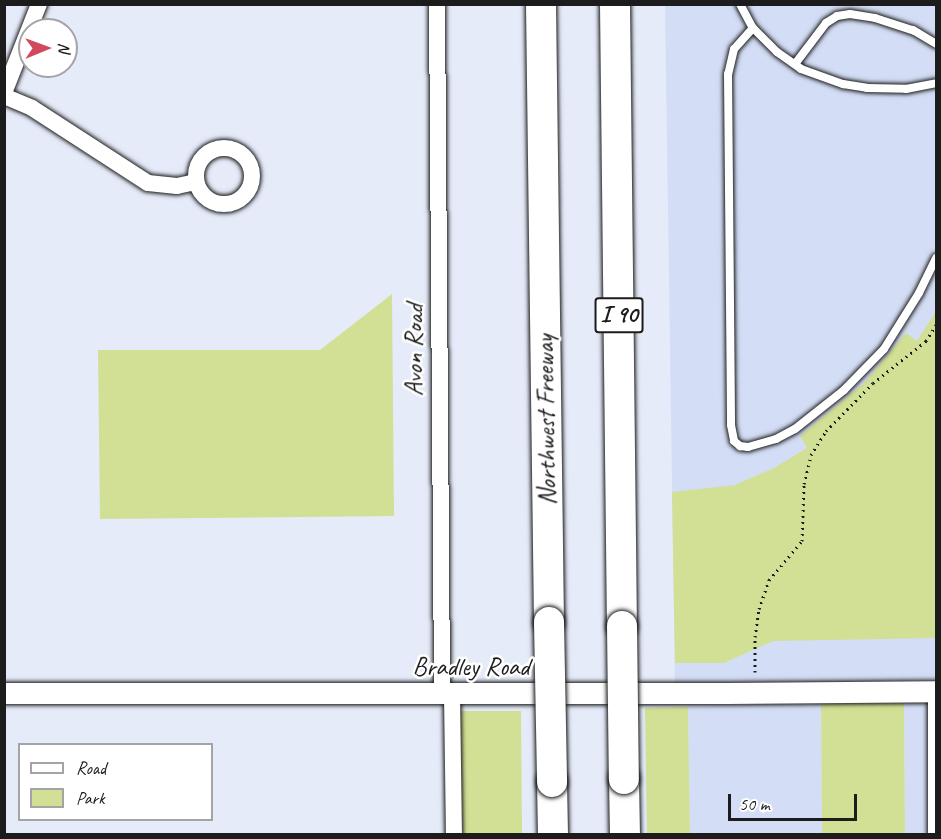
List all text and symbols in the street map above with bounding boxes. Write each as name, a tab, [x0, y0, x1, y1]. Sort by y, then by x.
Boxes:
north arrow	[18, 18, 78, 78]
text: N	[54, 43, 74, 53]
road number: I 90	[594, 294, 644, 336]
street label: Avon Road	[398, 304, 430, 396]
street label: Northwest Freeway	[529, 334, 563, 506]
street label: Bradley Road	[413, 651, 529, 683]
legend	[18, 743, 213, 821]
text: Road	[76, 757, 106, 779]
scale bar	[731, 782, 860, 820]
text: Park	[76, 787, 105, 809]
text: 50 m	[739, 793, 770, 815]

